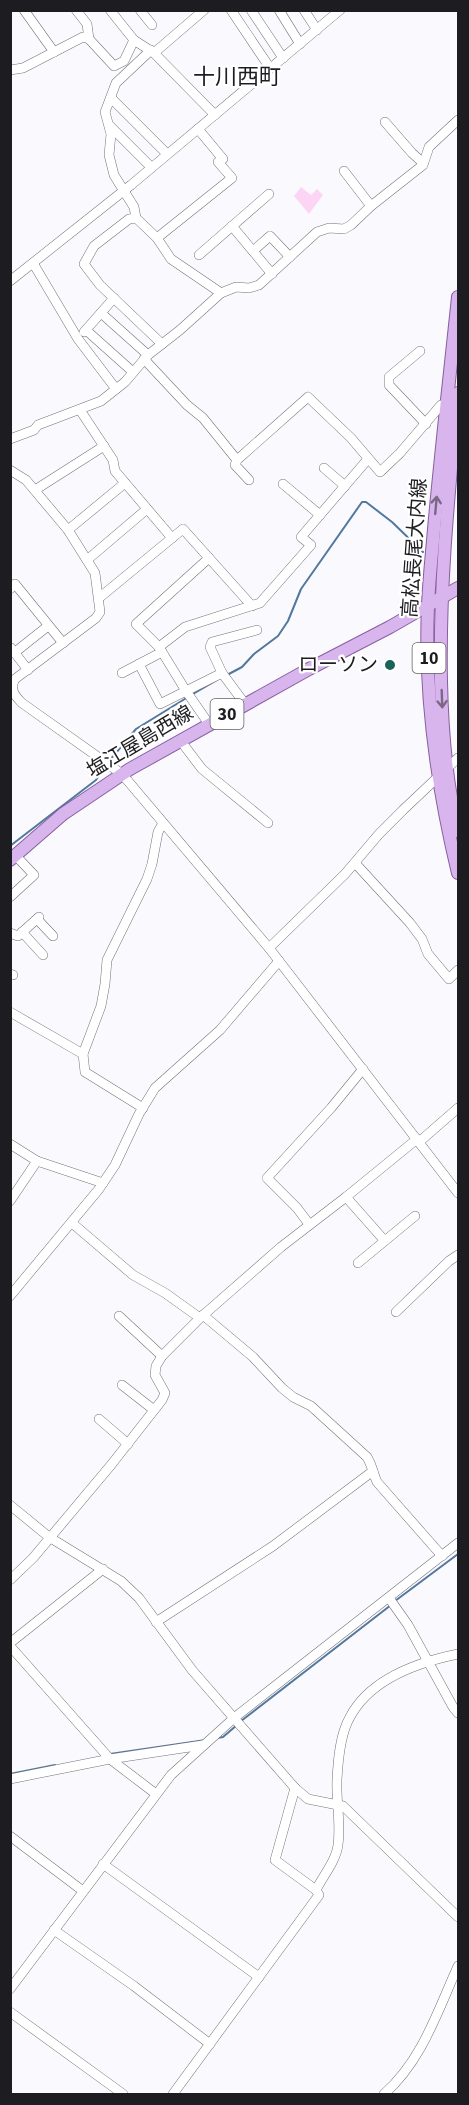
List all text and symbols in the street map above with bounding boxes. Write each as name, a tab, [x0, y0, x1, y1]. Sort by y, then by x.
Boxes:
district label: 十川西町	[193, 61, 281, 93]
street label: 高松長尾大内線	[396, 477, 434, 619]
one-way arrow	[431, 496, 442, 516]
road number: 10	[412, 643, 446, 673]
place label: ローソン	[298, 651, 378, 679]
marker: ローソン	[383, 658, 397, 672]
one-way arrow	[436, 688, 447, 708]
street label: 塩江屋島西線	[81, 699, 199, 785]
road number: 30	[210, 699, 244, 729]

